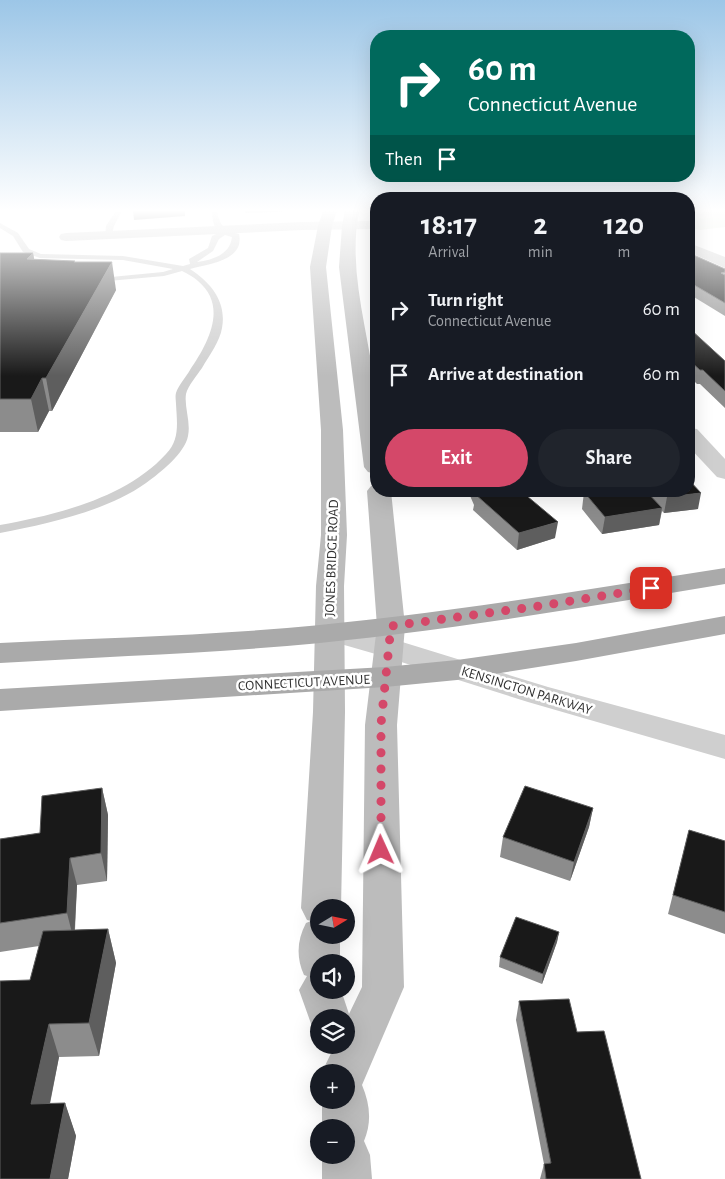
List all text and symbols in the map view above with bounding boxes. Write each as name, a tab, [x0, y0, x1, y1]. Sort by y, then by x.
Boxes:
icon: right	[385, 50, 450, 115]
text: 60 m	[468, 52, 537, 87]
text: Connecticut Avenue	[468, 93, 638, 115]
icon: arrive	[433, 145, 461, 173]
text: Then	[385, 150, 423, 169]
text: 18:17	[421, 210, 477, 240]
text: 2	[533, 210, 547, 240]
text: 120	[604, 210, 644, 240]
text: Arrival	[428, 244, 470, 260]
text: min	[528, 244, 553, 260]
text: m	[617, 244, 630, 260]
text: Turn right	[428, 291, 503, 310]
icon: right	[385, 296, 413, 324]
text: 60 m	[643, 300, 680, 319]
text: Connecticut Avenue	[428, 313, 551, 329]
icon: arrive	[385, 361, 413, 389]
text: Arrive at destination	[428, 365, 584, 384]
text: 60 m	[643, 365, 680, 384]
button: Exit	[385, 429, 528, 487]
button: Share	[538, 429, 680, 487]
street label: JONES BRIDGE ROAD	[323, 499, 341, 617]
pin	[630, 567, 672, 609]
icon: arrive	[637, 574, 665, 602]
street label: KENSINGTON PARKWAY	[460, 664, 594, 718]
street label: CONNECTICUT AVENUE	[238, 673, 371, 693]
position arrow	[354, 823, 406, 875]
north arrow	[310, 899, 355, 944]
map controls	[310, 899, 355, 1164]
button: sound	[310, 954, 355, 999]
button: layers	[310, 1009, 355, 1054]
button: +	[310, 1064, 355, 1109]
button: −	[310, 1119, 355, 1164]

